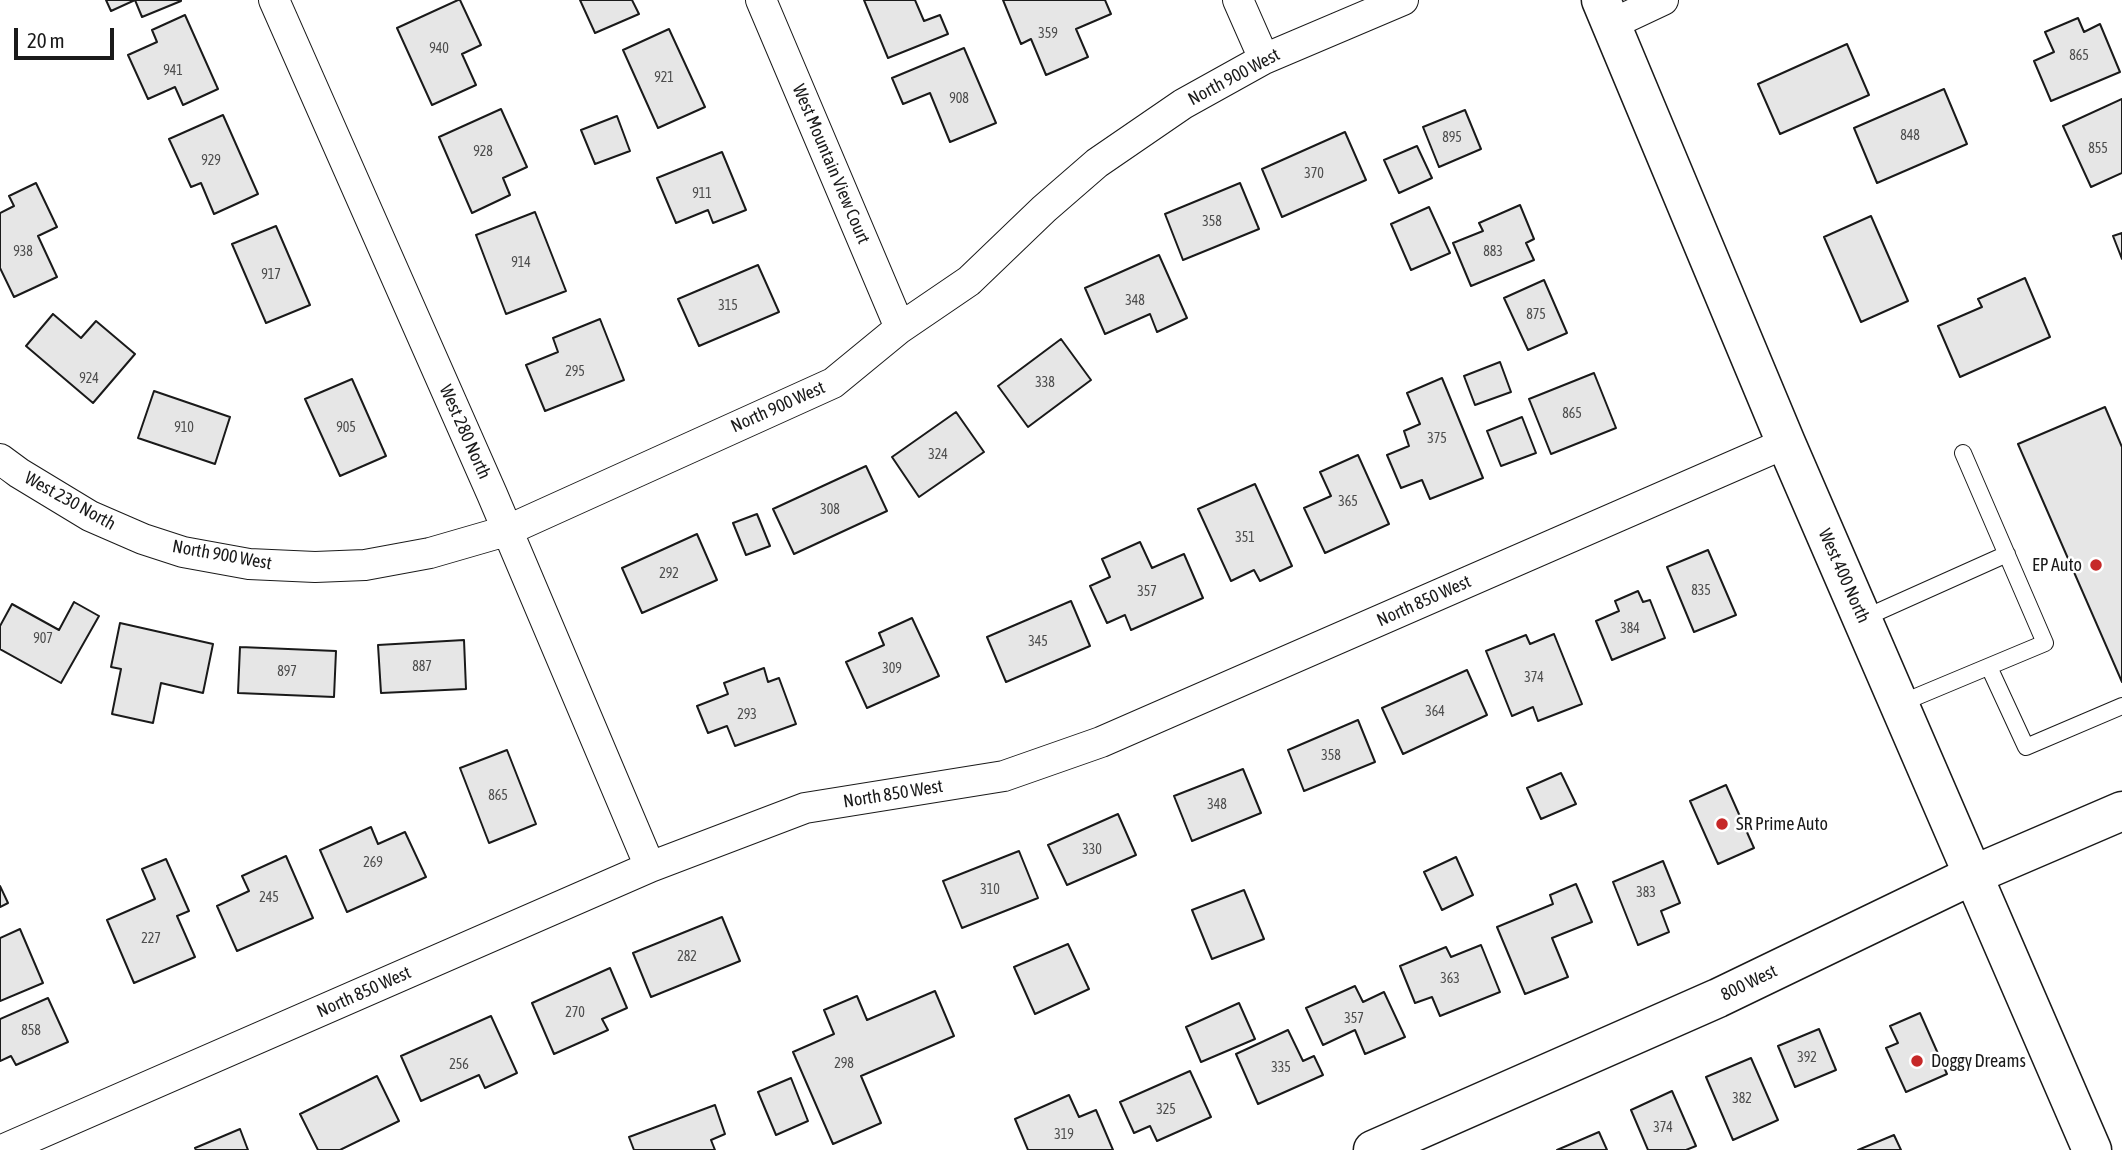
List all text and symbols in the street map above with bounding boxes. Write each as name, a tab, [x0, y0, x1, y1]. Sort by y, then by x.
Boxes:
scale bar	[18, 14, 117, 58]
house number: 359	[1038, 26, 1058, 42]
text: 20 m	[27, 28, 65, 52]
house number: 940	[429, 41, 449, 57]
street label: North 900 West	[1184, 44, 1284, 110]
house number: 865	[2069, 48, 2089, 64]
house number: 941	[163, 63, 183, 79]
house number: 921	[654, 70, 674, 86]
street label: West Mountain View Court	[788, 81, 874, 247]
house number: 908	[949, 91, 969, 107]
house number: 848	[1900, 128, 1920, 144]
house number: 895	[1442, 130, 1462, 146]
house number: 855	[2088, 141, 2108, 157]
house number: 928	[473, 144, 493, 160]
house number: 929	[201, 153, 221, 169]
house number: 370	[1304, 166, 1324, 182]
house number: 911	[692, 186, 712, 202]
house number: 358	[1202, 214, 1222, 230]
house number: 938	[13, 244, 33, 260]
house number: 883	[1483, 244, 1503, 260]
house number: 914	[511, 255, 531, 271]
house number: 917	[261, 267, 281, 283]
house number: 348	[1125, 293, 1145, 309]
house number: 315	[718, 298, 738, 314]
house number: 875	[1526, 307, 1546, 323]
house number: 295	[565, 364, 585, 380]
house number: 924	[79, 371, 99, 387]
house number: 338	[1035, 375, 1055, 391]
street label: North 900 West	[728, 377, 828, 437]
street label: West 280 North	[435, 382, 495, 482]
house number: 865	[1562, 406, 1582, 422]
house number: 910	[174, 420, 194, 436]
house number: 905	[336, 420, 356, 436]
house number: 375	[1427, 431, 1447, 447]
house number: 324	[928, 447, 948, 463]
street label: West 230 North	[21, 467, 119, 535]
house number: 365	[1338, 494, 1358, 510]
house number: 308	[820, 502, 840, 518]
street label: West 400 North	[1814, 526, 1874, 626]
house number: 351	[1235, 530, 1255, 546]
street label: North 900 West	[171, 536, 273, 574]
place label: EP Auto	[2032, 554, 2082, 576]
marker: EP Auto	[2088, 557, 2104, 573]
house number: 292	[659, 566, 679, 582]
street label: North 850 West	[1374, 571, 1474, 631]
house number: 835	[1691, 583, 1711, 599]
house number: 357	[1137, 584, 1157, 600]
house number: 384	[1620, 621, 1640, 637]
house number: 907	[33, 631, 53, 647]
house number: 345	[1028, 634, 1048, 650]
house number: 887	[412, 659, 432, 675]
house number: 309	[882, 661, 902, 677]
house number: 897	[277, 664, 297, 680]
house number: 374	[1524, 670, 1544, 686]
house number: 364	[1425, 704, 1445, 720]
house number: 293	[737, 707, 757, 723]
house number: 358	[1321, 748, 1341, 764]
street label: North 850 West	[842, 775, 944, 813]
house number: 865	[488, 788, 508, 804]
house number: 348	[1207, 797, 1227, 813]
place label: SR Prime Auto	[1736, 813, 1828, 835]
marker: SR Prime Auto	[1714, 816, 1730, 832]
house number: 330	[1082, 842, 1102, 858]
house number: 269	[363, 855, 383, 871]
house number: 310	[980, 882, 1000, 898]
house number: 383	[1636, 885, 1656, 901]
house number: 245	[259, 890, 279, 906]
house number: 227	[141, 931, 161, 947]
house number: 282	[677, 949, 697, 965]
street label: 800 West	[1717, 960, 1781, 1006]
street label: North 850 West	[314, 962, 414, 1022]
house number: 363	[1440, 971, 1460, 987]
house number: 270	[565, 1005, 585, 1021]
house number: 357	[1344, 1011, 1364, 1027]
house number: 858	[21, 1023, 41, 1039]
house number: 392	[1797, 1050, 1817, 1066]
place label: Doggy Dreams	[1931, 1050, 2026, 1072]
marker: Doggy Dreams	[1909, 1053, 1925, 1069]
house number: 298	[834, 1056, 854, 1072]
house number: 256	[449, 1057, 469, 1073]
house number: 335	[1271, 1060, 1291, 1076]
house number: 382	[1732, 1091, 1752, 1107]
house number: 325	[1156, 1102, 1176, 1118]
house number: 374	[1653, 1120, 1673, 1136]
house number: 319	[1054, 1127, 1074, 1143]

